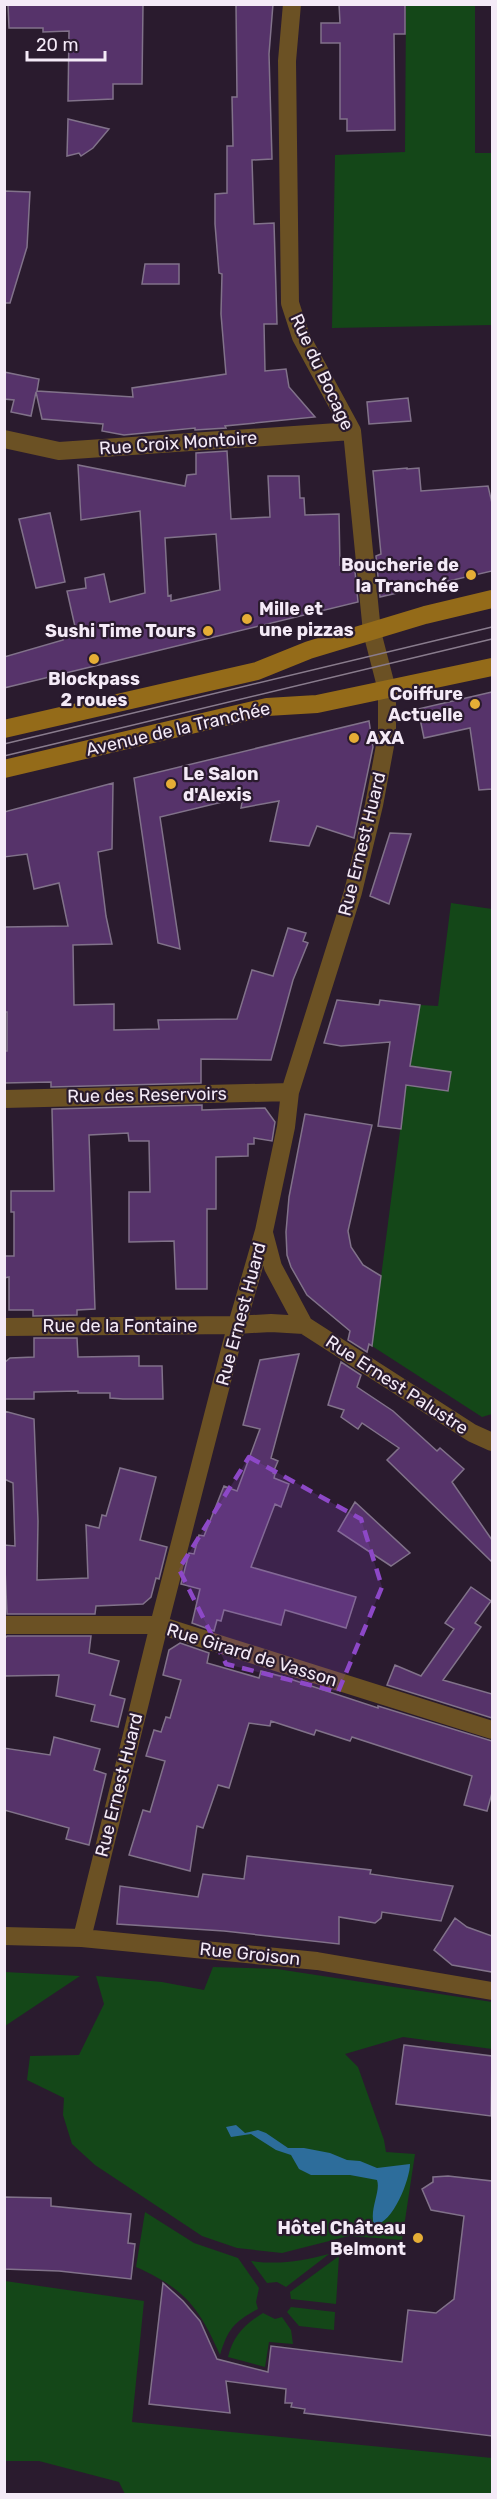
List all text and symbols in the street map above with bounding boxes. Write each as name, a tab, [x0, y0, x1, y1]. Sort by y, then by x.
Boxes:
scale bar	[27, 24, 105, 62]
text: 20 m	[36, 34, 78, 56]
street label: Rue du Bocage	[285, 310, 359, 434]
street label: Rue Croix Montoire	[98, 427, 258, 459]
place label: Boucherie de la Tranchée	[341, 554, 459, 597]
marker: Boucherie de la Tranchée	[464, 568, 478, 582]
place label: Mille et une pizzas	[259, 598, 354, 641]
marker: Mille et une pizzas	[240, 612, 254, 626]
place label: Sushi Time Tours	[45, 620, 196, 642]
marker: Sushi Time Tours	[201, 624, 215, 638]
marker: Blockpass 2 roues	[87, 652, 101, 666]
place label: Blockpass 2 roues	[48, 668, 140, 711]
place label: Coiffure Actuelle	[388, 683, 463, 726]
street label: Avenue de la Tranchée	[84, 697, 272, 761]
marker: Coiffure Actuelle	[468, 697, 482, 711]
place label: AXA	[366, 727, 404, 749]
marker: AXA	[347, 731, 361, 745]
place label: Le Salon d'Alexis	[183, 763, 258, 806]
street label: Rue Ernest Huard	[333, 770, 391, 918]
marker: Le Salon d'Alexis	[164, 777, 178, 791]
street label: Rue des Reservoirs	[67, 1083, 227, 1107]
street label: Rue Ernest Huard	[211, 1240, 271, 1388]
street label: Rue de la Fontaine	[43, 1315, 197, 1337]
street label: Rue Ernest Palustre	[321, 1331, 473, 1439]
street label: Rue Girard de Vasson	[164, 1619, 340, 1691]
street label: Rue Ernest Huard	[90, 1711, 148, 1859]
street label: Rue Groison	[199, 1938, 301, 1970]
place label: Hôtel Château Belmont	[277, 2217, 406, 2260]
marker: Hôtel Château Belmont	[411, 2231, 425, 2245]

